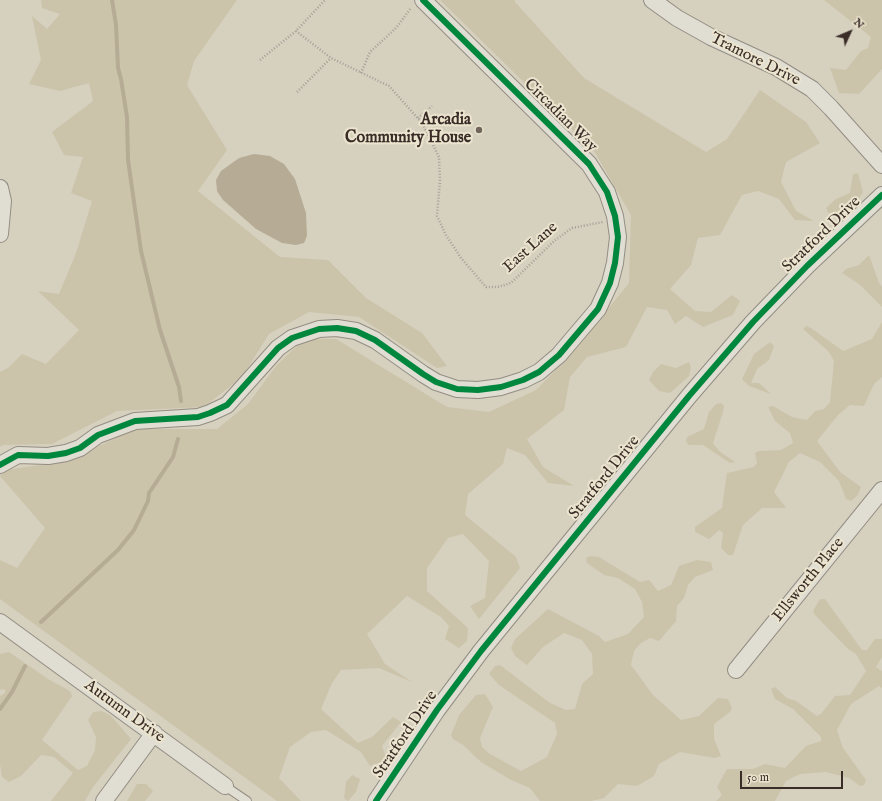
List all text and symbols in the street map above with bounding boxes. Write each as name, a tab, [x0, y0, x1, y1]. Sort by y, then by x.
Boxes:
north arrow	[830, 12, 870, 52]
text: N	[850, 15, 867, 32]
street label: Tramore Drive	[707, 29, 803, 91]
street label: Circadian Way	[519, 75, 601, 157]
place label: Arcadia Community House	[345, 111, 471, 149]
marker: Arcadia Community House	[474, 125, 484, 135]
street label: Stratford Drive	[779, 193, 865, 277]
street label: East Lane	[500, 219, 562, 277]
street label: Stratford Drive	[566, 433, 644, 523]
street label: Ellsworth Place	[769, 534, 849, 626]
street label: Autumn Drive	[80, 676, 168, 748]
street label: Stratford Drive	[370, 688, 442, 782]
scale bar	[742, 763, 845, 789]
text: 50 m	[747, 770, 769, 785]

